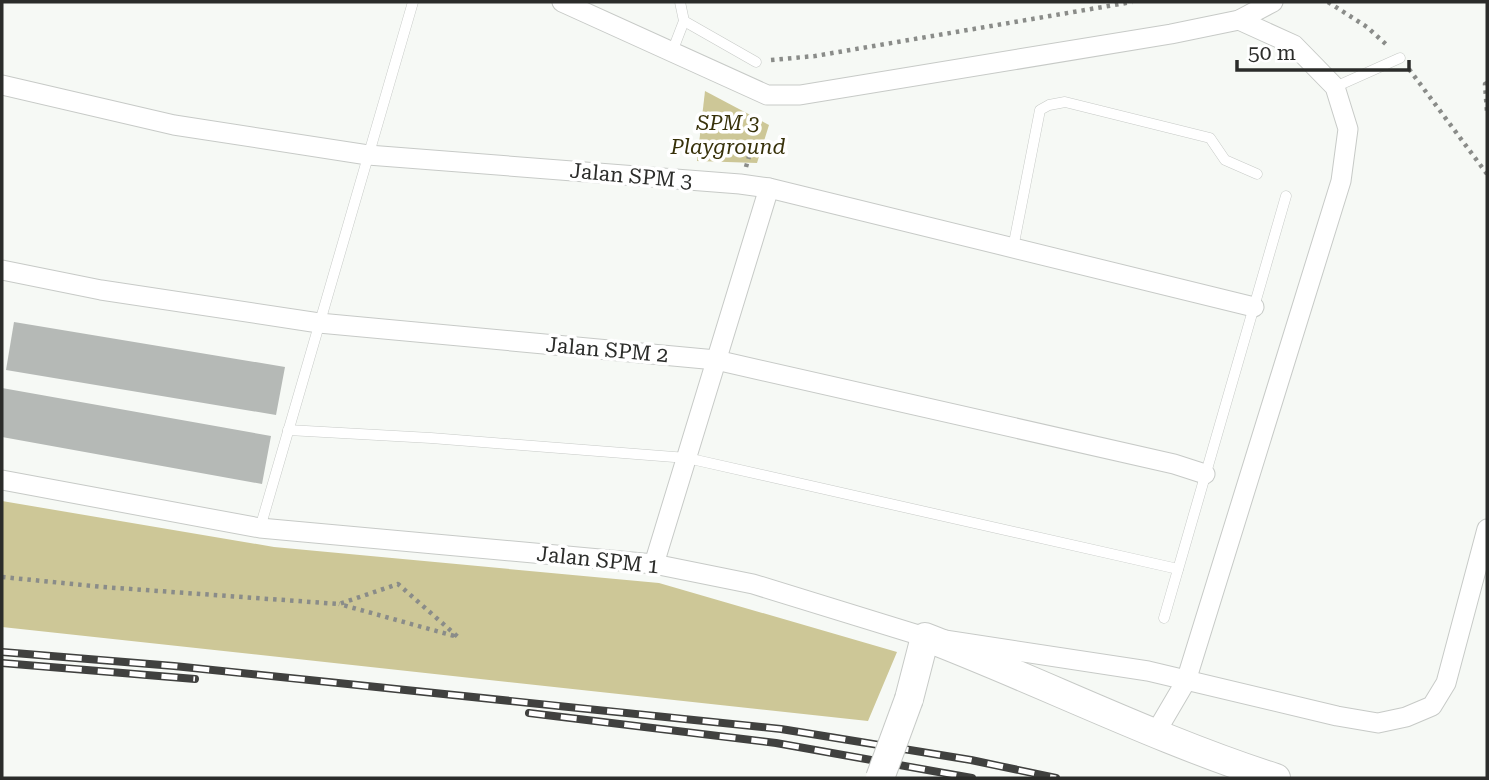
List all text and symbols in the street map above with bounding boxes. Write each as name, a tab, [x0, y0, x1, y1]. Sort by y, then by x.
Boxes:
scale bar	[1237, 28, 1408, 72]
text: 50 m	[1248, 41, 1296, 65]
park label: SPM 3 Playground	[670, 111, 786, 159]
street label: Jalan SPM 3	[569, 159, 693, 193]
street label: Jalan SPM 2	[545, 333, 669, 367]
street label: Jalan SPM 1	[536, 542, 660, 578]

